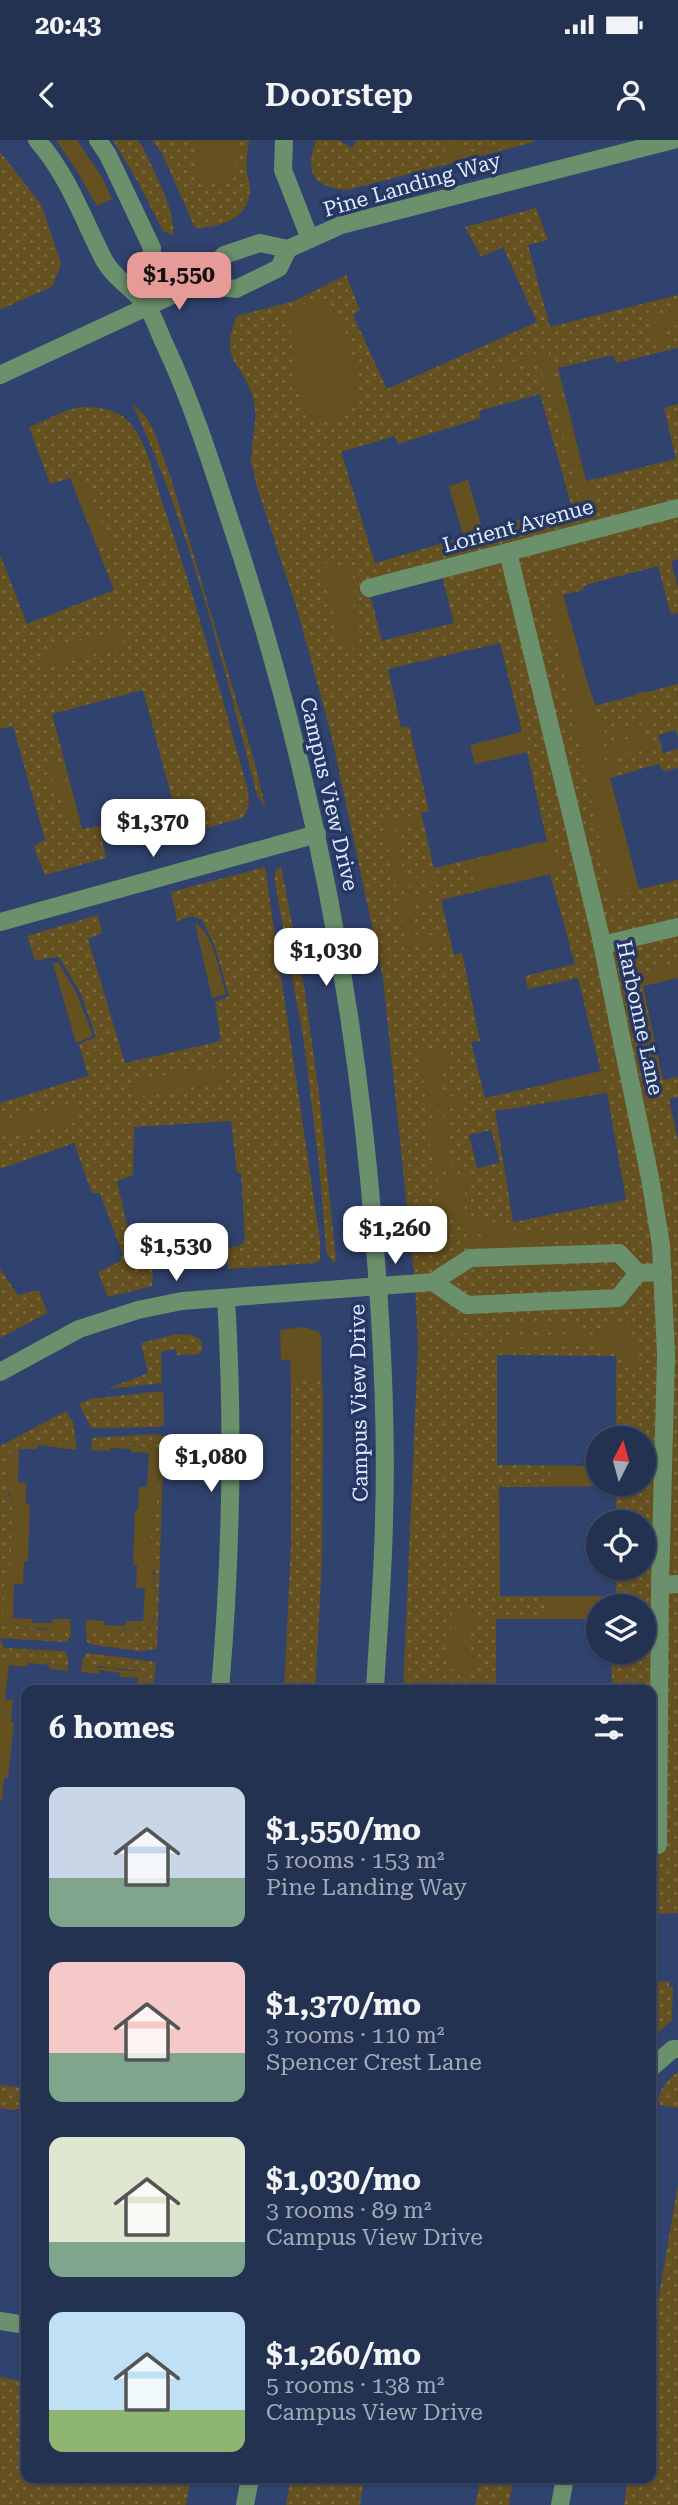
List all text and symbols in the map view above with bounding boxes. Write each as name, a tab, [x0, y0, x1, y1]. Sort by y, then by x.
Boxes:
text: 20:43	[35, 10, 101, 40]
icon: back	[28, 76, 66, 114]
text: Doorstep	[265, 76, 413, 114]
icon: person	[612, 76, 650, 114]
street label: Pine Landing Way	[321, 148, 504, 222]
pin: $1,550	[122, 253, 236, 312]
text: $1,550	[143, 261, 215, 288]
street label: Lorient Avenue	[440, 494, 596, 558]
street label: Campus View Drive	[295, 695, 363, 893]
pin: $1,370	[96, 800, 210, 859]
text: $1,370	[117, 808, 189, 835]
pin: $1,030	[269, 928, 383, 988]
text: $1,030	[290, 937, 362, 964]
street label: Harbonne Lane	[612, 939, 668, 1097]
pin: $1,260	[338, 1206, 452, 1266]
text: $1,260	[359, 1215, 431, 1242]
pin: $1,530	[119, 1224, 233, 1283]
text: $1,530	[140, 1232, 212, 1259]
street label: Campus View Drive	[345, 1304, 373, 1502]
north arrow	[586, 1426, 656, 1496]
map controls	[586, 1426, 656, 1664]
pin: $1,080	[154, 1434, 268, 1494]
text: $1,080	[175, 1443, 247, 1470]
button: locate	[586, 1510, 656, 1580]
button: layers	[586, 1594, 656, 1664]
icon: filters	[590, 1708, 628, 1746]
text: 6 homes	[49, 1710, 175, 1745]
text: $1,550/mo	[266, 1812, 421, 1847]
icon: home	[105, 1815, 189, 1899]
text: 5 rooms · 153 m²	[266, 1847, 444, 1874]
text: Pine Landing Way	[266, 1874, 467, 1901]
text: $1,370/mo	[266, 1987, 421, 2022]
icon: home	[105, 1990, 189, 2074]
text: 3 rooms · 110 m²	[266, 2022, 444, 2049]
text: Spencer Crest Lane	[266, 2049, 482, 2076]
text: $1,030/mo	[266, 2162, 421, 2197]
icon: home	[105, 2165, 189, 2249]
text: 3 rooms · 89 m²	[266, 2197, 432, 2224]
text: Campus View Drive	[266, 2224, 483, 2251]
text: $1,260/mo	[266, 2337, 421, 2372]
icon: home	[105, 2340, 189, 2424]
text: 5 rooms · 138 m²	[266, 2372, 444, 2399]
text: Campus View Drive	[266, 2399, 483, 2426]

